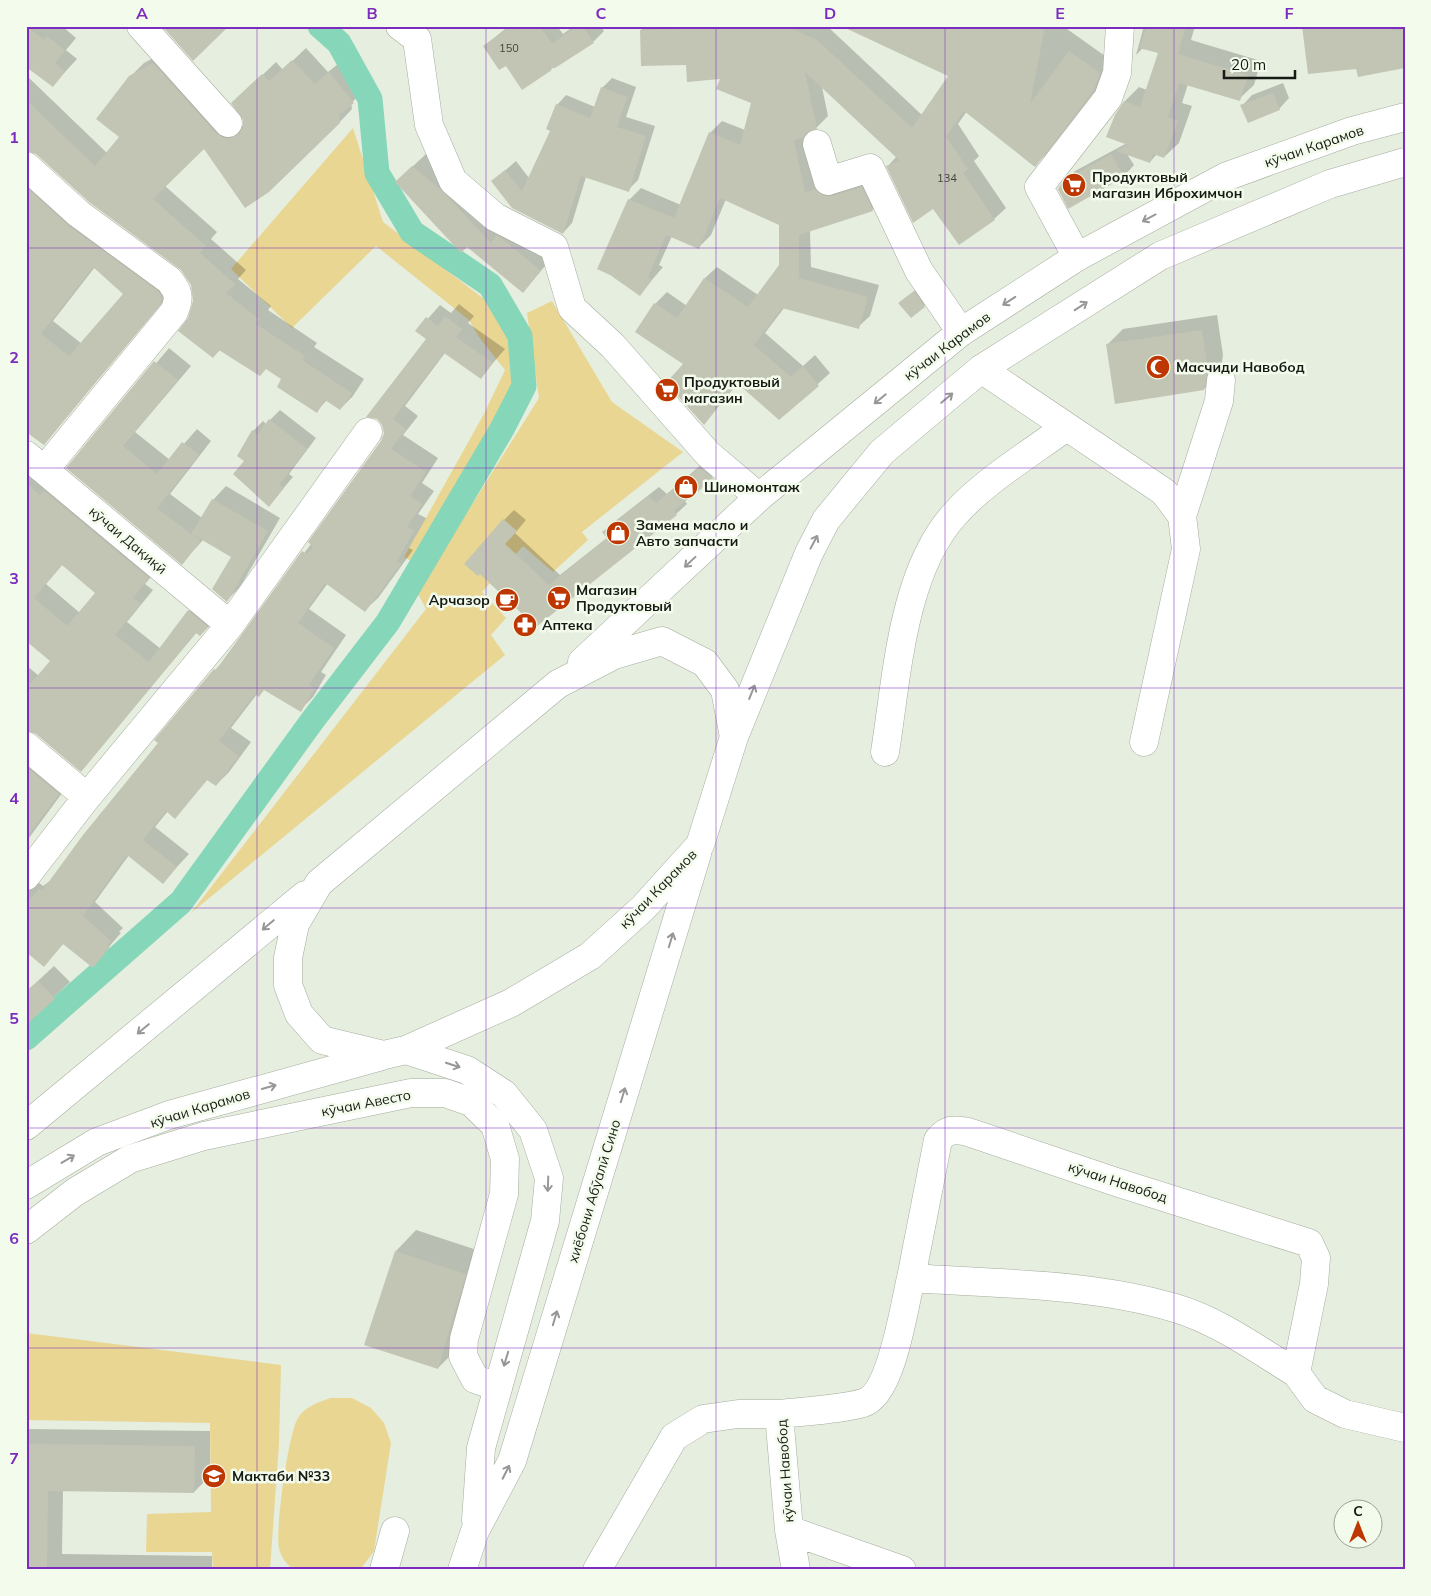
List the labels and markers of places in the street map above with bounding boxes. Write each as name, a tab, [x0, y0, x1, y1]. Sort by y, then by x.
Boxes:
place label: Продуктовый магазин Иброхимчон	[1092, 168, 1242, 202]
supermarket icon: Продуктовый магазин Иброхимчон	[1061, 172, 1087, 198]
mosque icon: Масчиди Навобод	[1145, 354, 1171, 380]
place label: Масчиди Навобод	[1176, 358, 1305, 376]
place label: Продуктовый магазин	[684, 373, 780, 407]
supermarket icon: Продуктовый магазин	[654, 377, 680, 403]
shop icon: Шиномонтаж	[673, 474, 699, 500]
place label: Шиномонтаж	[704, 478, 800, 496]
place label: Замена масло и Авто запчасти	[636, 516, 748, 550]
shop icon: Замена масло и Авто запчасти	[605, 520, 631, 546]
place label: Магазин Продуктовый	[576, 581, 672, 615]
supermarket icon: Магазин Продуктовый	[546, 585, 572, 611]
cafe icon: Арчазор	[494, 587, 520, 613]
place label: Арчазор	[429, 591, 490, 609]
pharmacy icon: Аптека	[512, 612, 538, 638]
place label: Аптека	[542, 616, 593, 634]
school or university icon: Мактаби №33	[201, 1463, 227, 1489]
place label: Мактаби №33	[232, 1467, 330, 1485]

